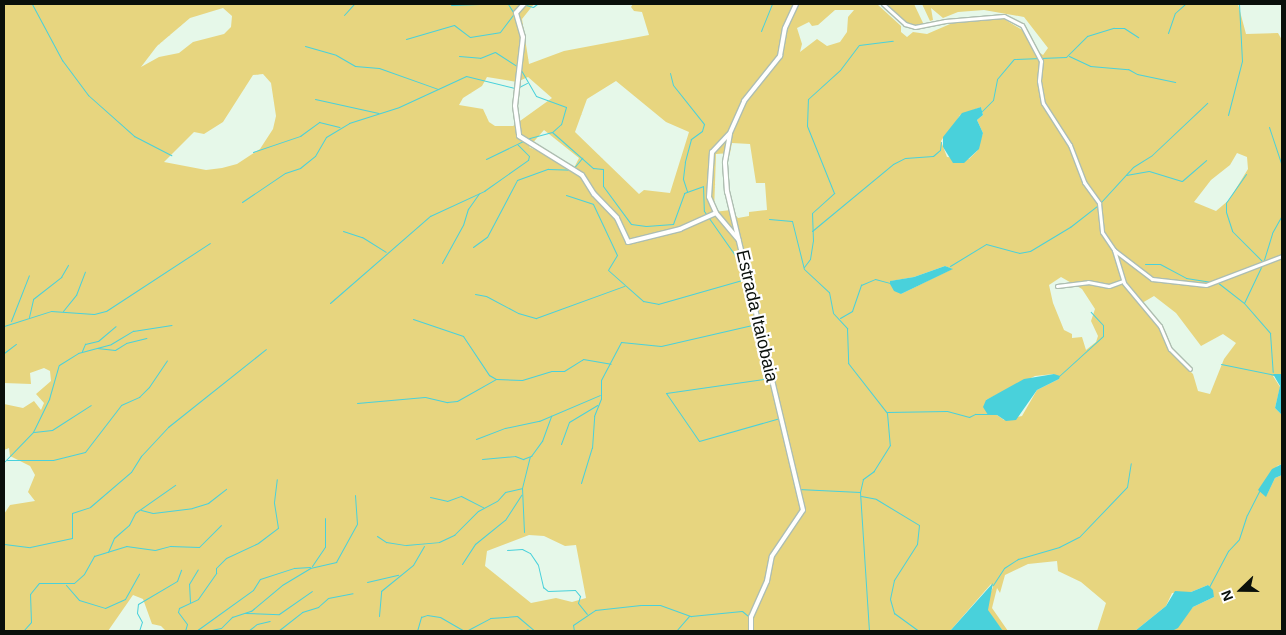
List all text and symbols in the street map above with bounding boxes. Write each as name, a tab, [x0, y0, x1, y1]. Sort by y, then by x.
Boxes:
street label: Estrada Itaiobaia	[731, 248, 783, 384]
north arrow	[1216, 565, 1266, 615]
text: N	[1218, 588, 1236, 603]

